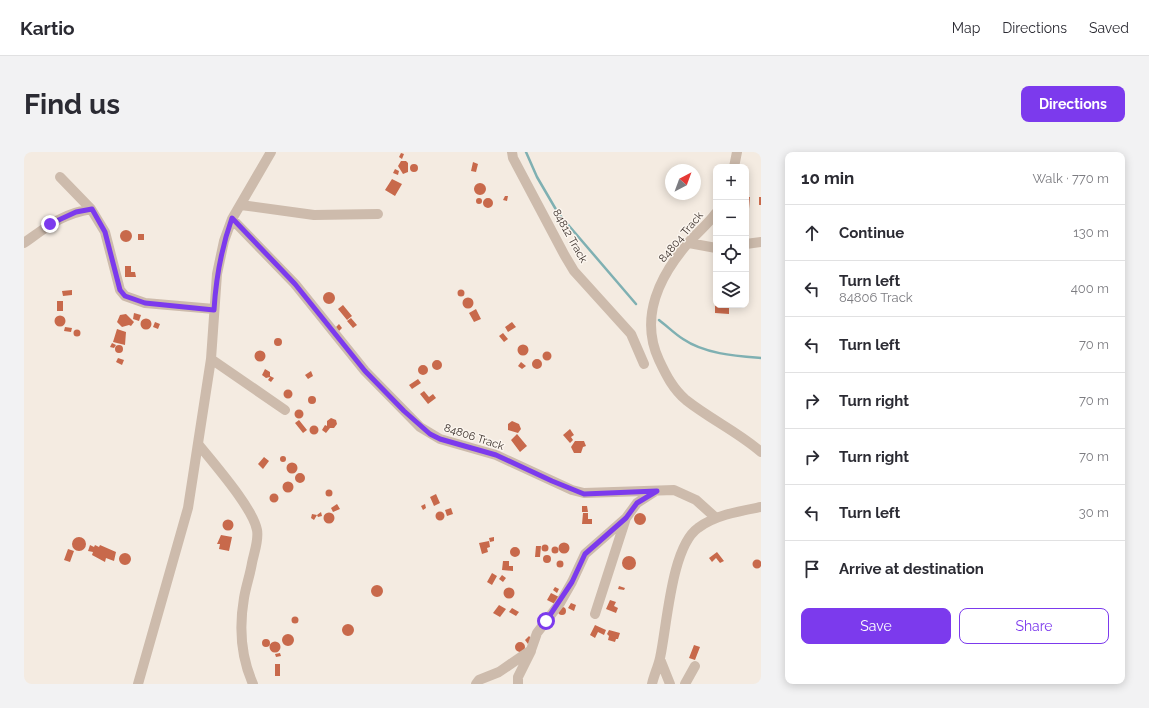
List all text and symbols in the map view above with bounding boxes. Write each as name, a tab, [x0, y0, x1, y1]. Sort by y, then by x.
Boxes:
text: Kartio	[20, 17, 75, 39]
text: Map	[952, 20, 980, 36]
text: Directions	[1002, 20, 1067, 36]
text: Saved	[1089, 20, 1129, 36]
button: Directions	[1021, 86, 1125, 122]
text: Find us	[24, 88, 120, 121]
north arrow	[665, 164, 701, 200]
map controls	[713, 164, 749, 308]
button: +	[713, 164, 749, 200]
text: 10 min	[801, 168, 854, 188]
text: Walk · 770 m	[1032, 171, 1109, 186]
button: −	[713, 200, 749, 236]
street label: 84812 Track	[550, 207, 590, 265]
street label: 84804 Track	[656, 209, 706, 265]
route end	[41, 215, 59, 233]
icon: ahead	[801, 222, 823, 244]
text: Continue	[839, 224, 904, 242]
text: 130 m	[1073, 225, 1109, 240]
button: locate	[713, 236, 749, 272]
button: layers	[713, 272, 749, 308]
text: Turn left	[839, 272, 900, 290]
icon: left	[801, 278, 823, 300]
text: 400 m	[1071, 281, 1109, 296]
text: 84806 Track	[839, 290, 913, 305]
icon: left	[801, 334, 823, 356]
text: Turn left	[839, 336, 900, 354]
text: 70 m	[1079, 337, 1109, 352]
icon: right	[801, 390, 823, 412]
text: Turn right	[839, 392, 909, 410]
text: 70 m	[1079, 393, 1109, 408]
street label: 84806 Track	[442, 421, 506, 453]
icon: right	[801, 446, 823, 468]
text: Turn right	[839, 448, 909, 466]
text: 70 m	[1079, 449, 1109, 464]
icon: left	[801, 502, 823, 524]
text: Turn left	[839, 504, 900, 522]
text: 30 m	[1079, 505, 1109, 520]
icon: arrive	[801, 558, 823, 580]
text: Arrive at destination	[839, 560, 984, 578]
button: Save	[801, 608, 951, 644]
button: Share	[959, 608, 1109, 644]
route start	[537, 612, 555, 630]

